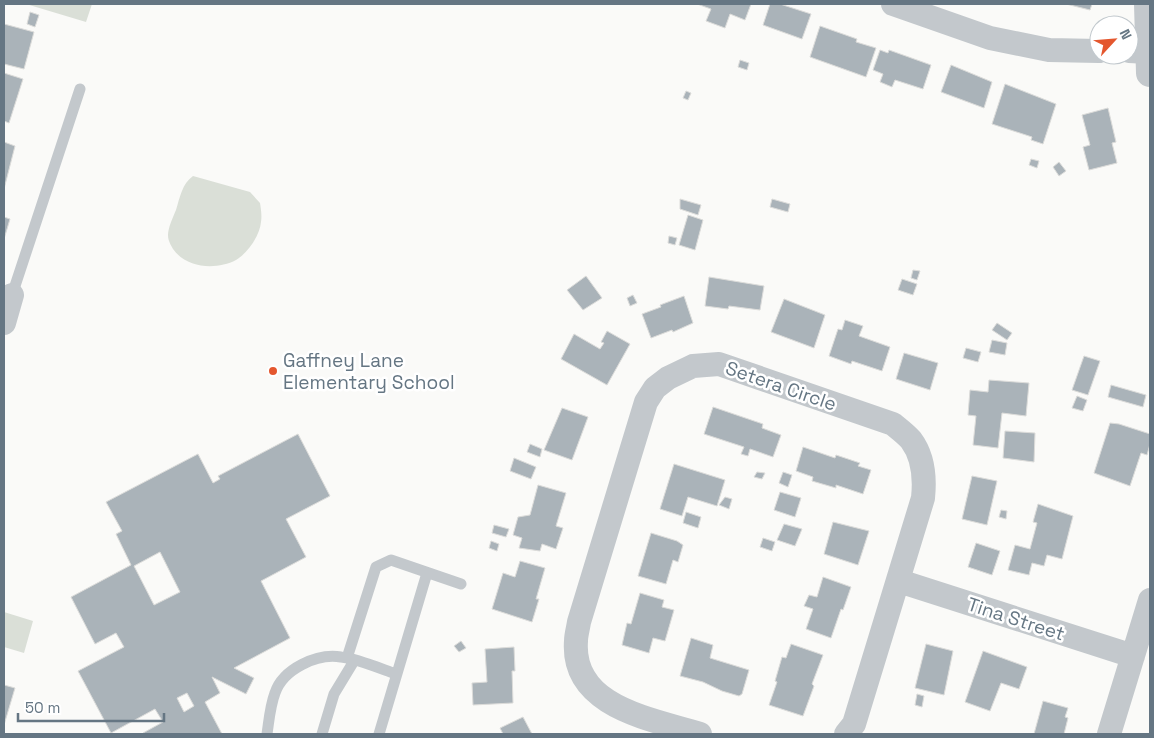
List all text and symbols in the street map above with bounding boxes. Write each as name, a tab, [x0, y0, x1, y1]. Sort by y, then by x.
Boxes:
north arrow	[1089, 15, 1139, 65]
text: N	[1116, 26, 1136, 42]
place label: Gaffney Lane Elementary School	[283, 348, 455, 395]
street label: Setera Circle	[722, 355, 840, 417]
marker: Gaffney Lane Elementary School	[267, 365, 279, 377]
street label: Tina Street	[964, 591, 1068, 647]
scale bar	[18, 690, 164, 722]
text: 50 m	[25, 698, 60, 717]

